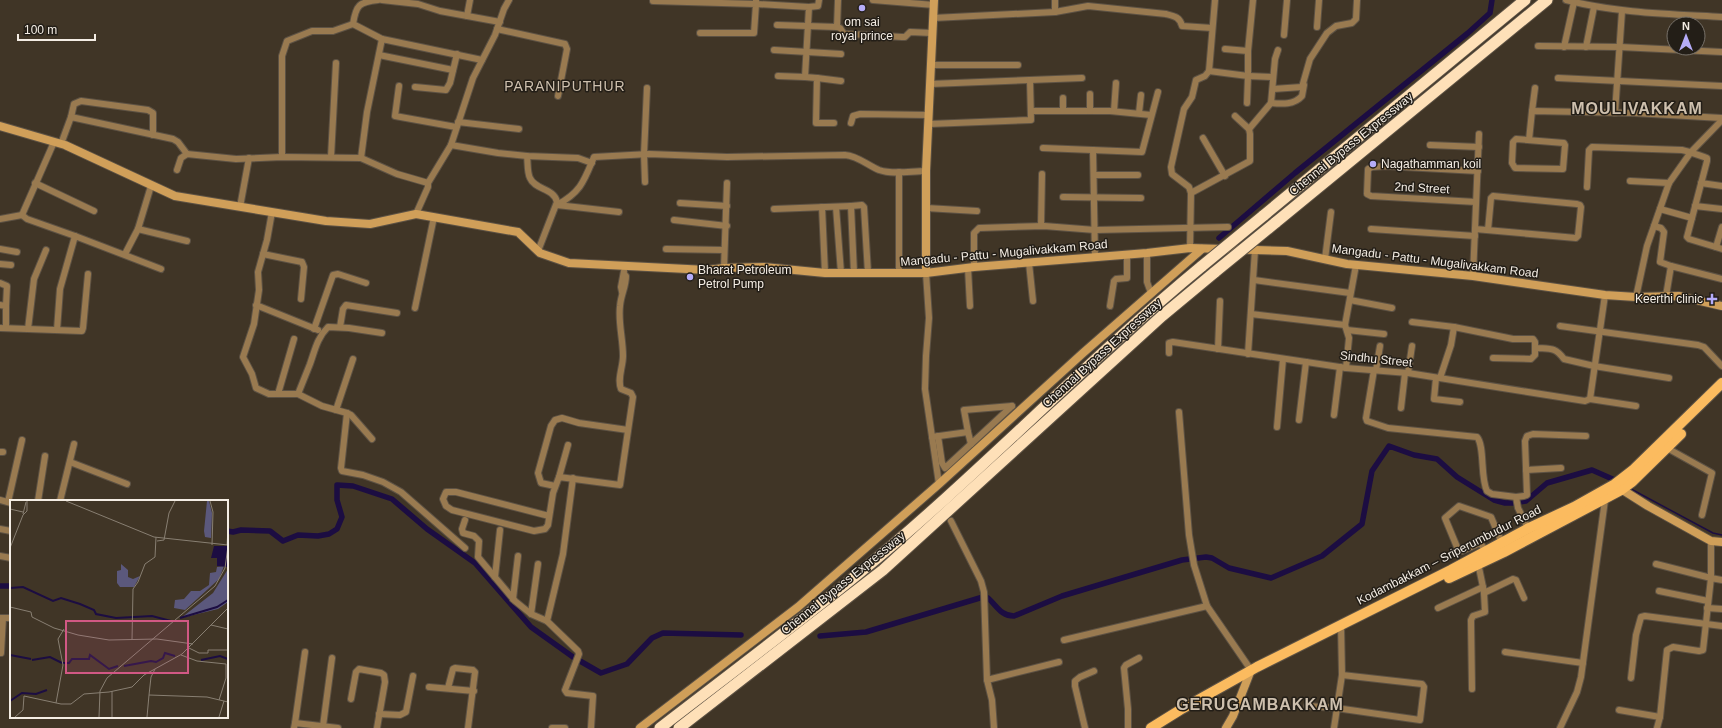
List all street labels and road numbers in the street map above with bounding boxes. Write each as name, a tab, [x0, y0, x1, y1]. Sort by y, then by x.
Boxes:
street label: Chennai Bypass Expressway	[1286, 90, 1416, 198]
street label: 2nd Street	[1394, 180, 1451, 196]
street label: Mangadu - Pattu - Mugalivakkam Road	[900, 237, 1108, 269]
street label: Mangadu - Pattu - Mugalivakkam Road	[1331, 241, 1539, 281]
street label: Chennai Bypass Expressway	[1040, 296, 1164, 410]
street label: Sindhu Street	[1339, 348, 1414, 370]
street label: Kodambakkam – Sriperumbudur Road	[1355, 502, 1543, 608]
street label: Chennai Bypass Expressway	[778, 529, 908, 637]

